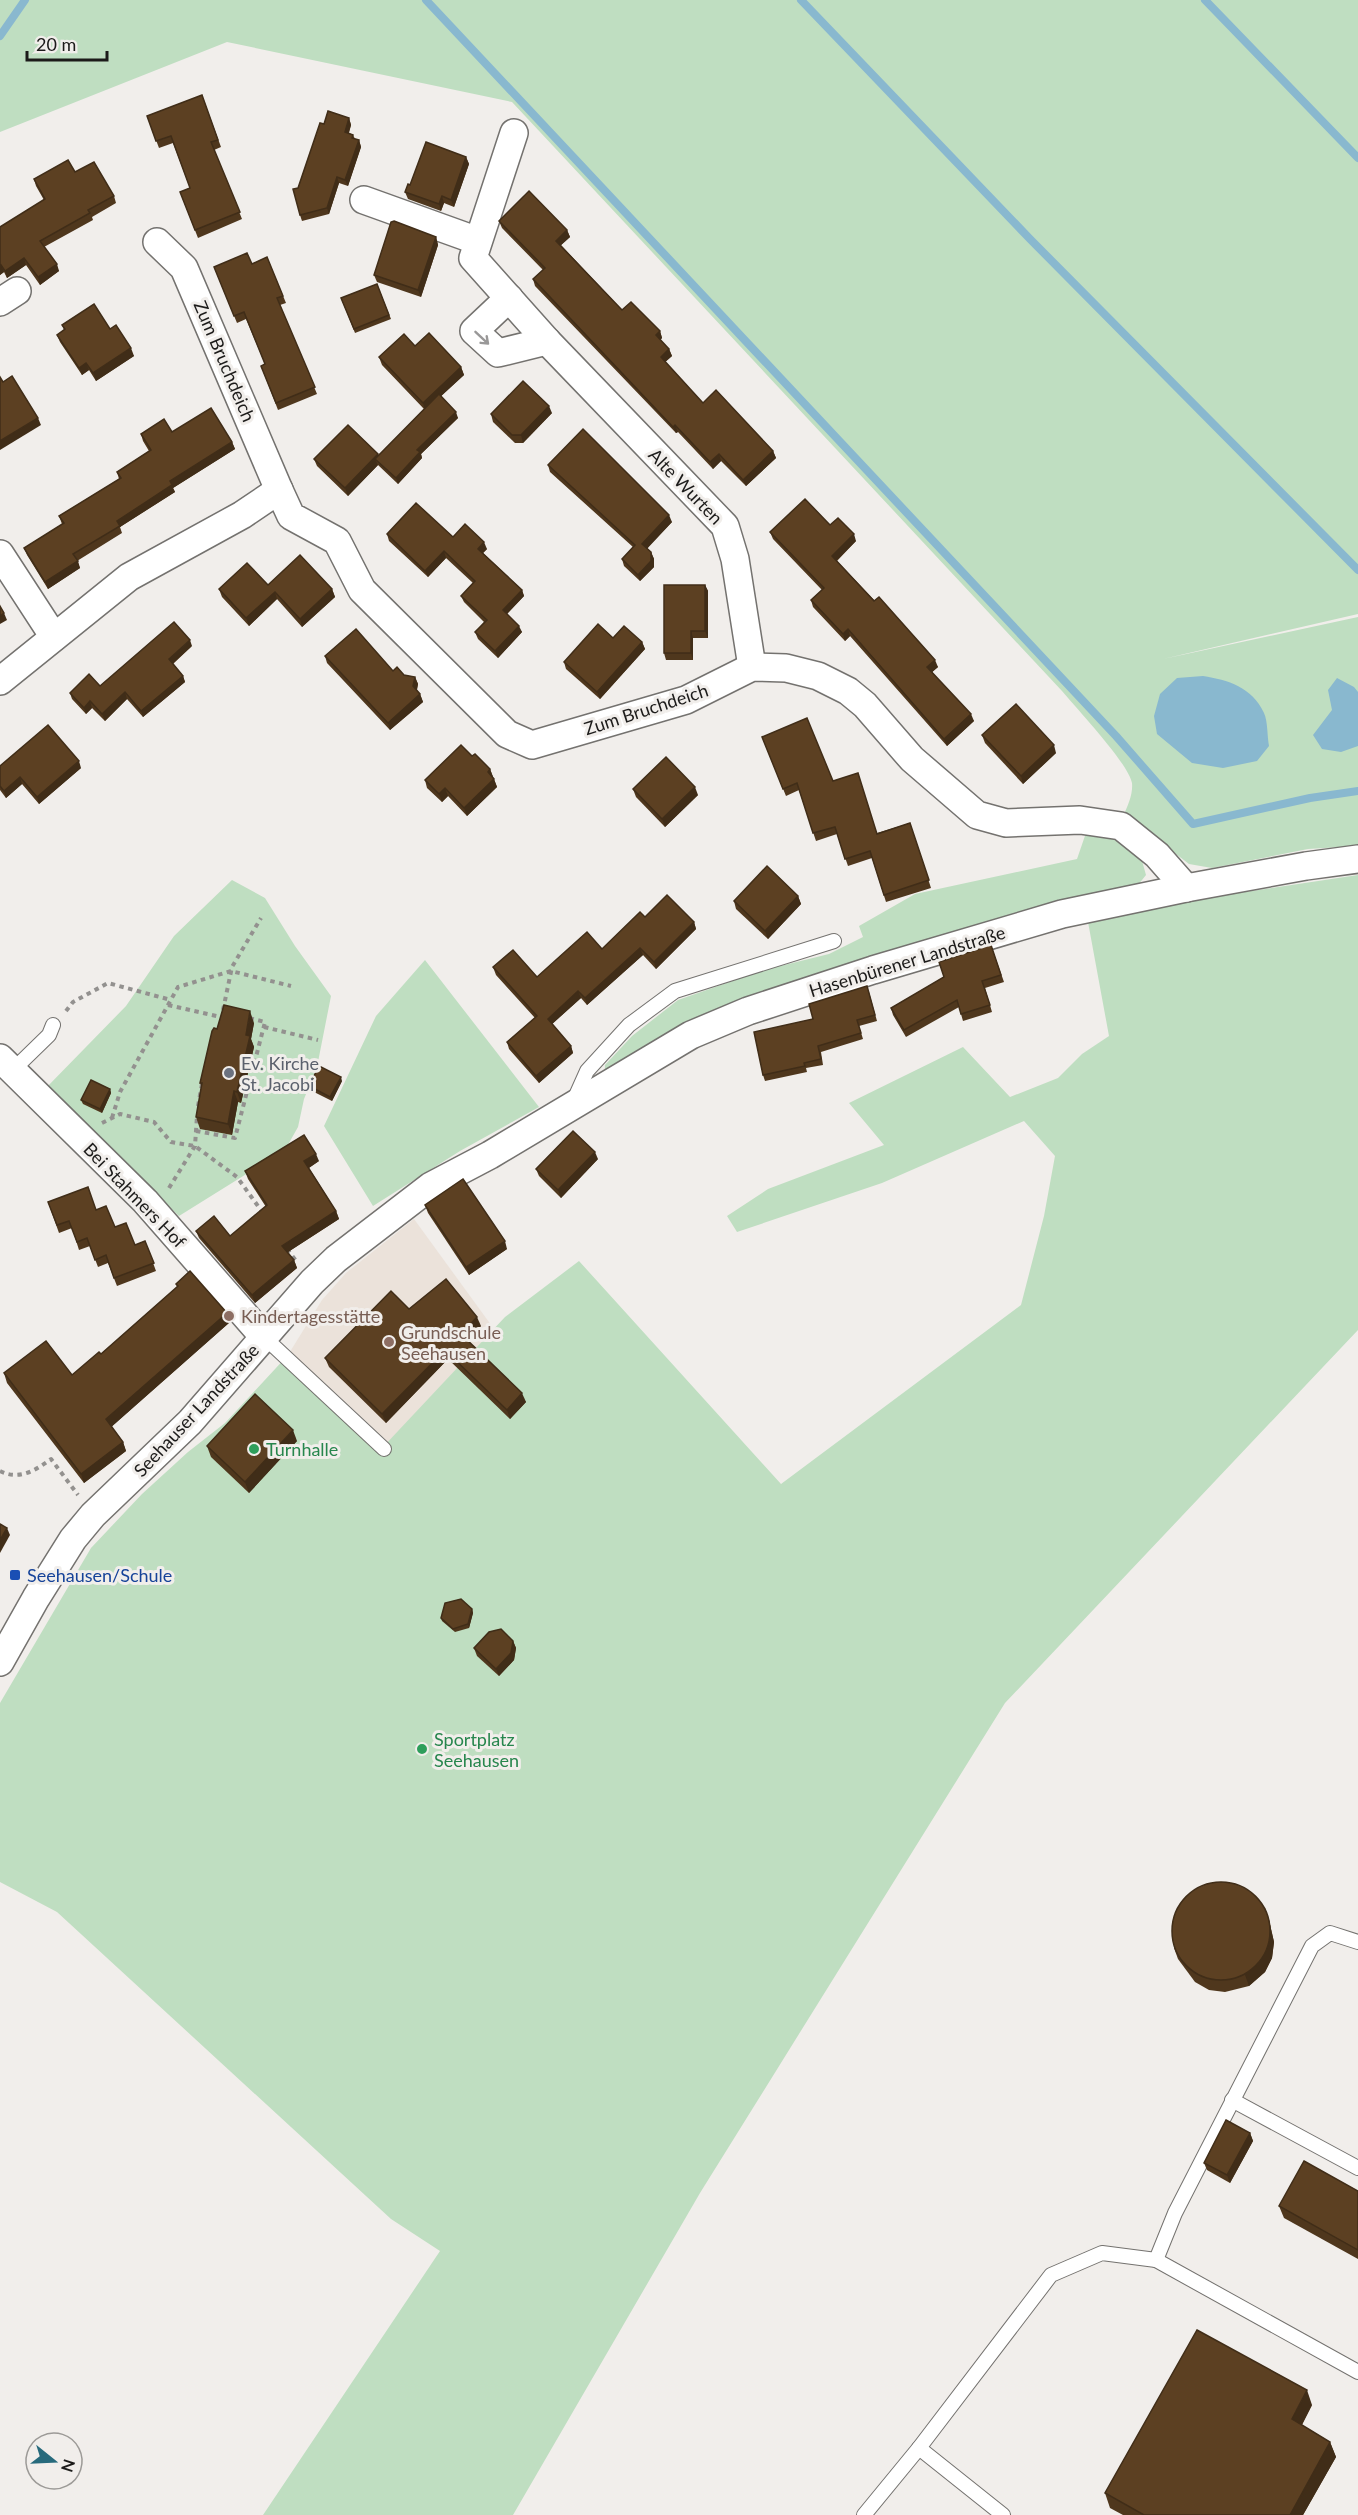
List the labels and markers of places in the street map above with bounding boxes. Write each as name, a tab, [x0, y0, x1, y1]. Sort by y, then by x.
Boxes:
place label: Ev. Kirche St. Jacobi	[241, 1052, 319, 1095]
marker: Ev. Kirche St. Jacobi	[222, 1066, 236, 1080]
place label: Kindertagesstätte	[241, 1305, 380, 1327]
marker: Kindertagesstätte	[222, 1309, 236, 1323]
place label: Grundschule Seehausen	[401, 1321, 501, 1364]
marker: Grundschule Seehausen	[382, 1335, 396, 1349]
place label: Turnhalle	[266, 1438, 338, 1460]
marker: Turnhalle	[247, 1442, 261, 1456]
place label: Seehausen/Schule	[27, 1564, 172, 1586]
marker: Seehausen/Schule	[8, 1568, 22, 1582]
place label: Sportplatz Seehausen	[434, 1728, 519, 1771]
marker: Sportplatz Seehausen	[415, 1742, 429, 1756]

